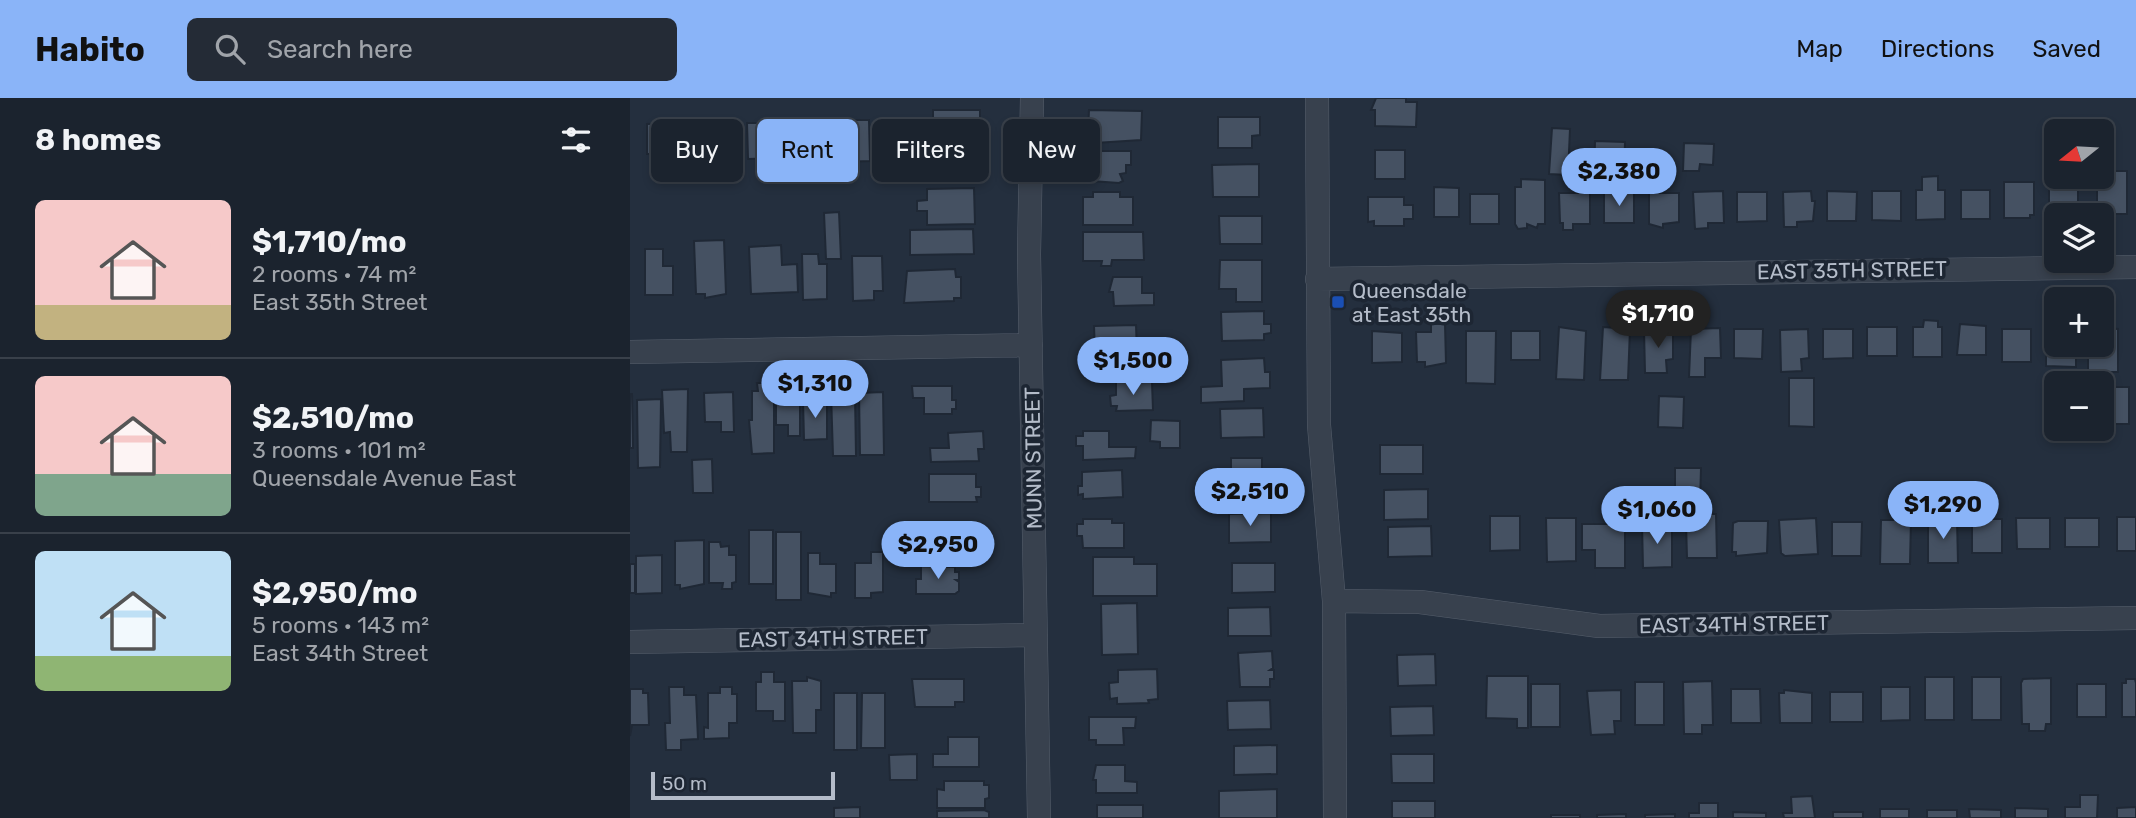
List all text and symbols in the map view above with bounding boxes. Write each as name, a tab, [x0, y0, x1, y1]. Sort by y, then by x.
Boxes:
search box	[187, 18, 677, 81]
text: Habito	[35, 30, 145, 69]
icon: search	[211, 30, 249, 68]
text: Search here	[267, 34, 413, 65]
text: Map	[1796, 35, 1843, 63]
text: Directions	[1881, 35, 1994, 63]
text: Saved	[2032, 35, 2101, 63]
chip: Buy	[651, 119, 743, 182]
chip: Rent	[757, 119, 858, 182]
chip: Filters	[872, 119, 989, 182]
chip: New	[1003, 119, 1100, 182]
north arrow	[2044, 119, 2114, 189]
map controls	[2044, 119, 2114, 441]
icon: filters	[557, 121, 595, 159]
text: 8 homes	[35, 122, 161, 158]
pin: $2,380	[1562, 148, 1676, 208]
text: $2,380	[1577, 157, 1661, 185]
button: layers	[2044, 203, 2114, 273]
text: $1,710/mo	[252, 224, 407, 260]
icon: home	[91, 228, 175, 312]
street label: EAST 35TH STREET	[1757, 256, 1947, 284]
text: 2 rooms · 74 m²	[252, 260, 416, 288]
place label: Queensdale at East 35th	[1352, 278, 1471, 327]
button: +	[2044, 287, 2114, 357]
text: East 35th Street	[252, 288, 428, 316]
pin: $1,710	[1601, 290, 1715, 350]
marker: Queensdale at East 35th	[1330, 294, 1346, 310]
text: $1,710	[1622, 299, 1694, 327]
pin: $1,500	[1076, 338, 1190, 397]
text: $1,500	[1093, 346, 1173, 374]
pin: $1,310	[758, 360, 872, 420]
text: $1,310	[777, 369, 853, 397]
button: −	[2044, 371, 2114, 441]
street label: MUNN STREET	[1019, 387, 1047, 529]
text: $2,510/mo	[252, 400, 414, 436]
icon: home	[91, 404, 175, 488]
text: 3 rooms · 101 m²	[252, 436, 426, 464]
text: Queensdale Avenue East	[252, 464, 516, 492]
pin: $2,510	[1193, 468, 1307, 528]
text: $2,510	[1211, 477, 1289, 505]
pin: $1,290	[1886, 482, 2000, 541]
pin: $1,060	[1600, 486, 1714, 546]
text: $1,290	[1904, 490, 1982, 518]
text: $1,060	[1617, 495, 1697, 523]
pin: $2,950	[881, 522, 995, 581]
text: $2,950	[897, 530, 979, 558]
text: $2,950/mo	[252, 575, 417, 611]
icon: home	[91, 579, 175, 663]
street label: EAST 34TH STREET	[1639, 610, 1829, 638]
text: 5 rooms · 143 m²	[252, 611, 429, 639]
street label: EAST 34TH STREET	[738, 624, 928, 652]
text: East 34th Street	[252, 639, 428, 667]
scale bar	[651, 769, 835, 801]
text: 50 m	[662, 772, 707, 795]

